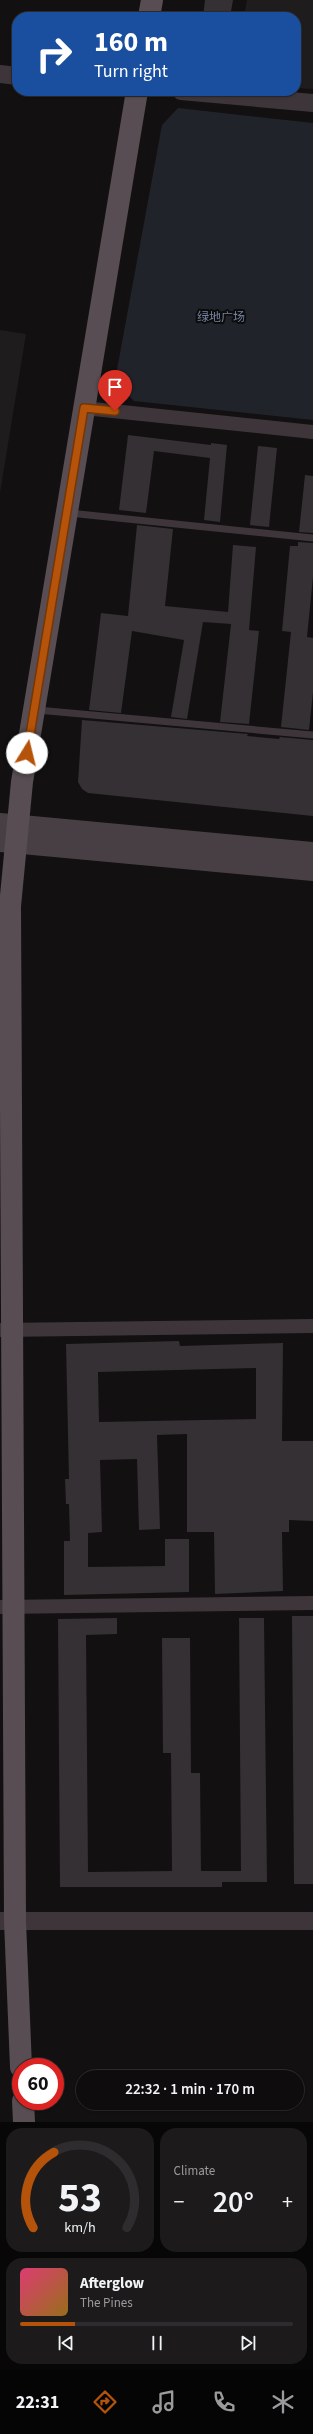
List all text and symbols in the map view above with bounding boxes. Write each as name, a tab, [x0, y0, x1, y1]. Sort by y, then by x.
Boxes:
text: 160 m	[94, 22, 168, 62]
icon: right	[28, 28, 80, 80]
text: Turn right	[94, 59, 168, 84]
park label: 绿地广场	[197, 309, 245, 326]
pin	[98, 370, 132, 411]
icon: arrive	[104, 376, 126, 398]
position arrow	[6, 732, 48, 774]
speed limit sign: 60	[12, 2058, 64, 2110]
text: 22:32 · 1 min · 170 m	[125, 2079, 255, 2100]
text: Climate	[174, 2162, 215, 2180]
text: 53	[58, 2168, 102, 2228]
text: 20°	[213, 2181, 254, 2224]
text: −	[174, 2186, 184, 2218]
text: +	[282, 2186, 293, 2218]
text: km/h	[64, 2217, 96, 2238]
text: Afterglow	[80, 2273, 144, 2294]
text: The Pines	[80, 2294, 133, 2312]
icon: previous	[55, 2332, 77, 2354]
icon: pause	[146, 2332, 168, 2354]
icon: next	[237, 2332, 259, 2354]
icon: directions	[91, 2388, 119, 2416]
icon: music	[150, 2388, 178, 2416]
icon: phone	[210, 2388, 238, 2416]
icon: climate	[269, 2388, 297, 2416]
text: 22:31	[16, 2390, 59, 2415]

